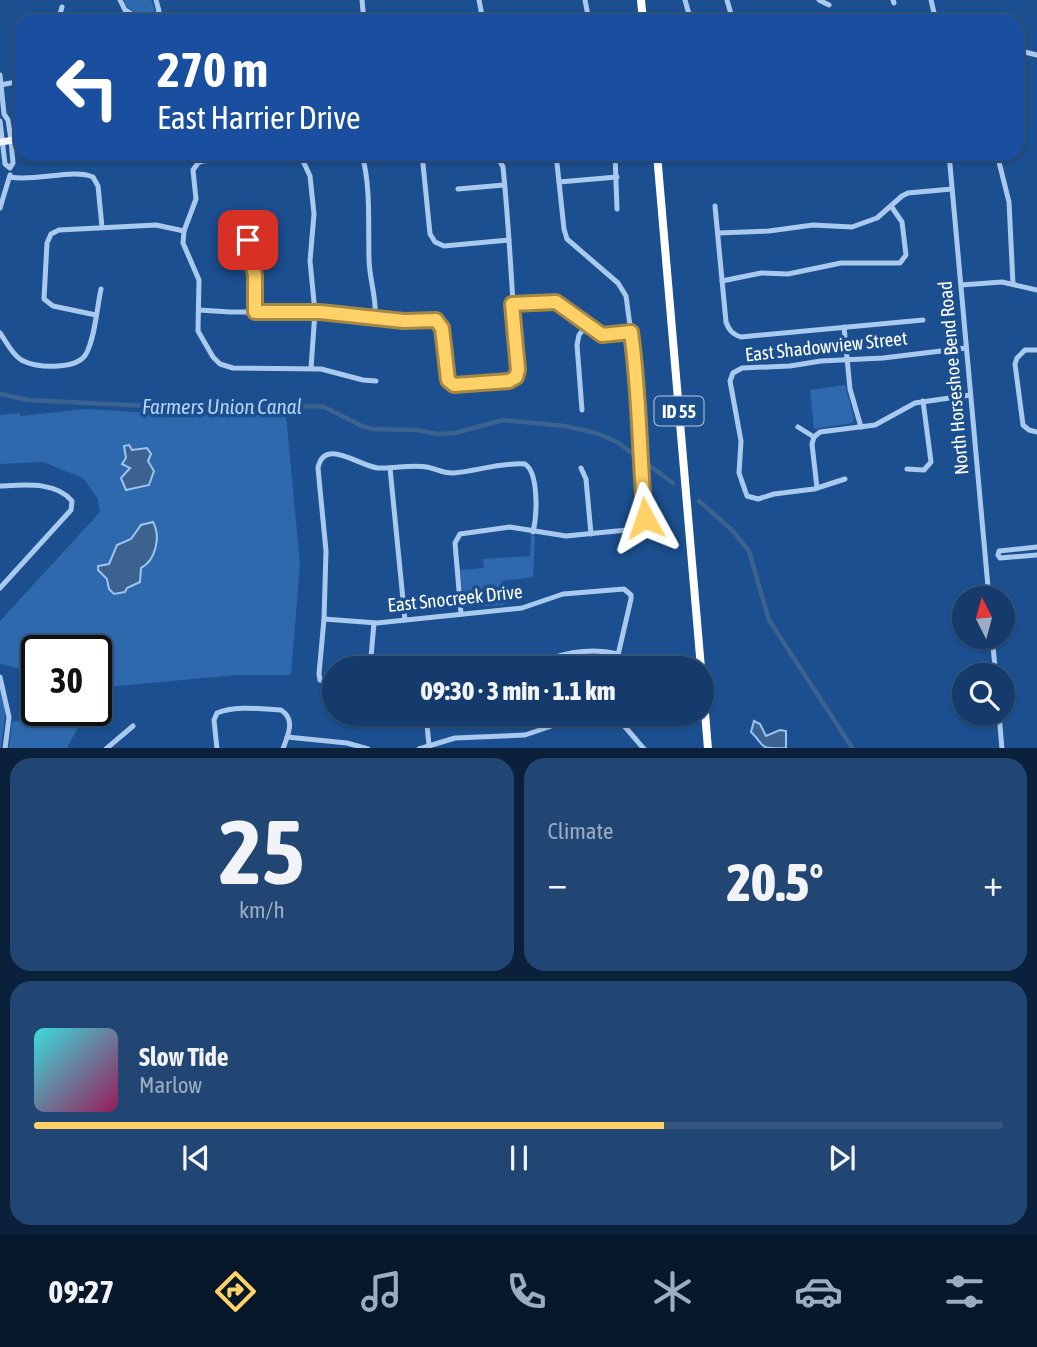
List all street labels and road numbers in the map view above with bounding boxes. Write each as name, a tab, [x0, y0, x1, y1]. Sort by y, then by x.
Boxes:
street label: North Horseshoe Bend Road	[934, 280, 972, 476]
street label: East Shadowview Street	[744, 327, 908, 365]
road number: ID 55	[654, 396, 704, 426]
street label: East Snocreek Drive	[386, 580, 524, 616]

